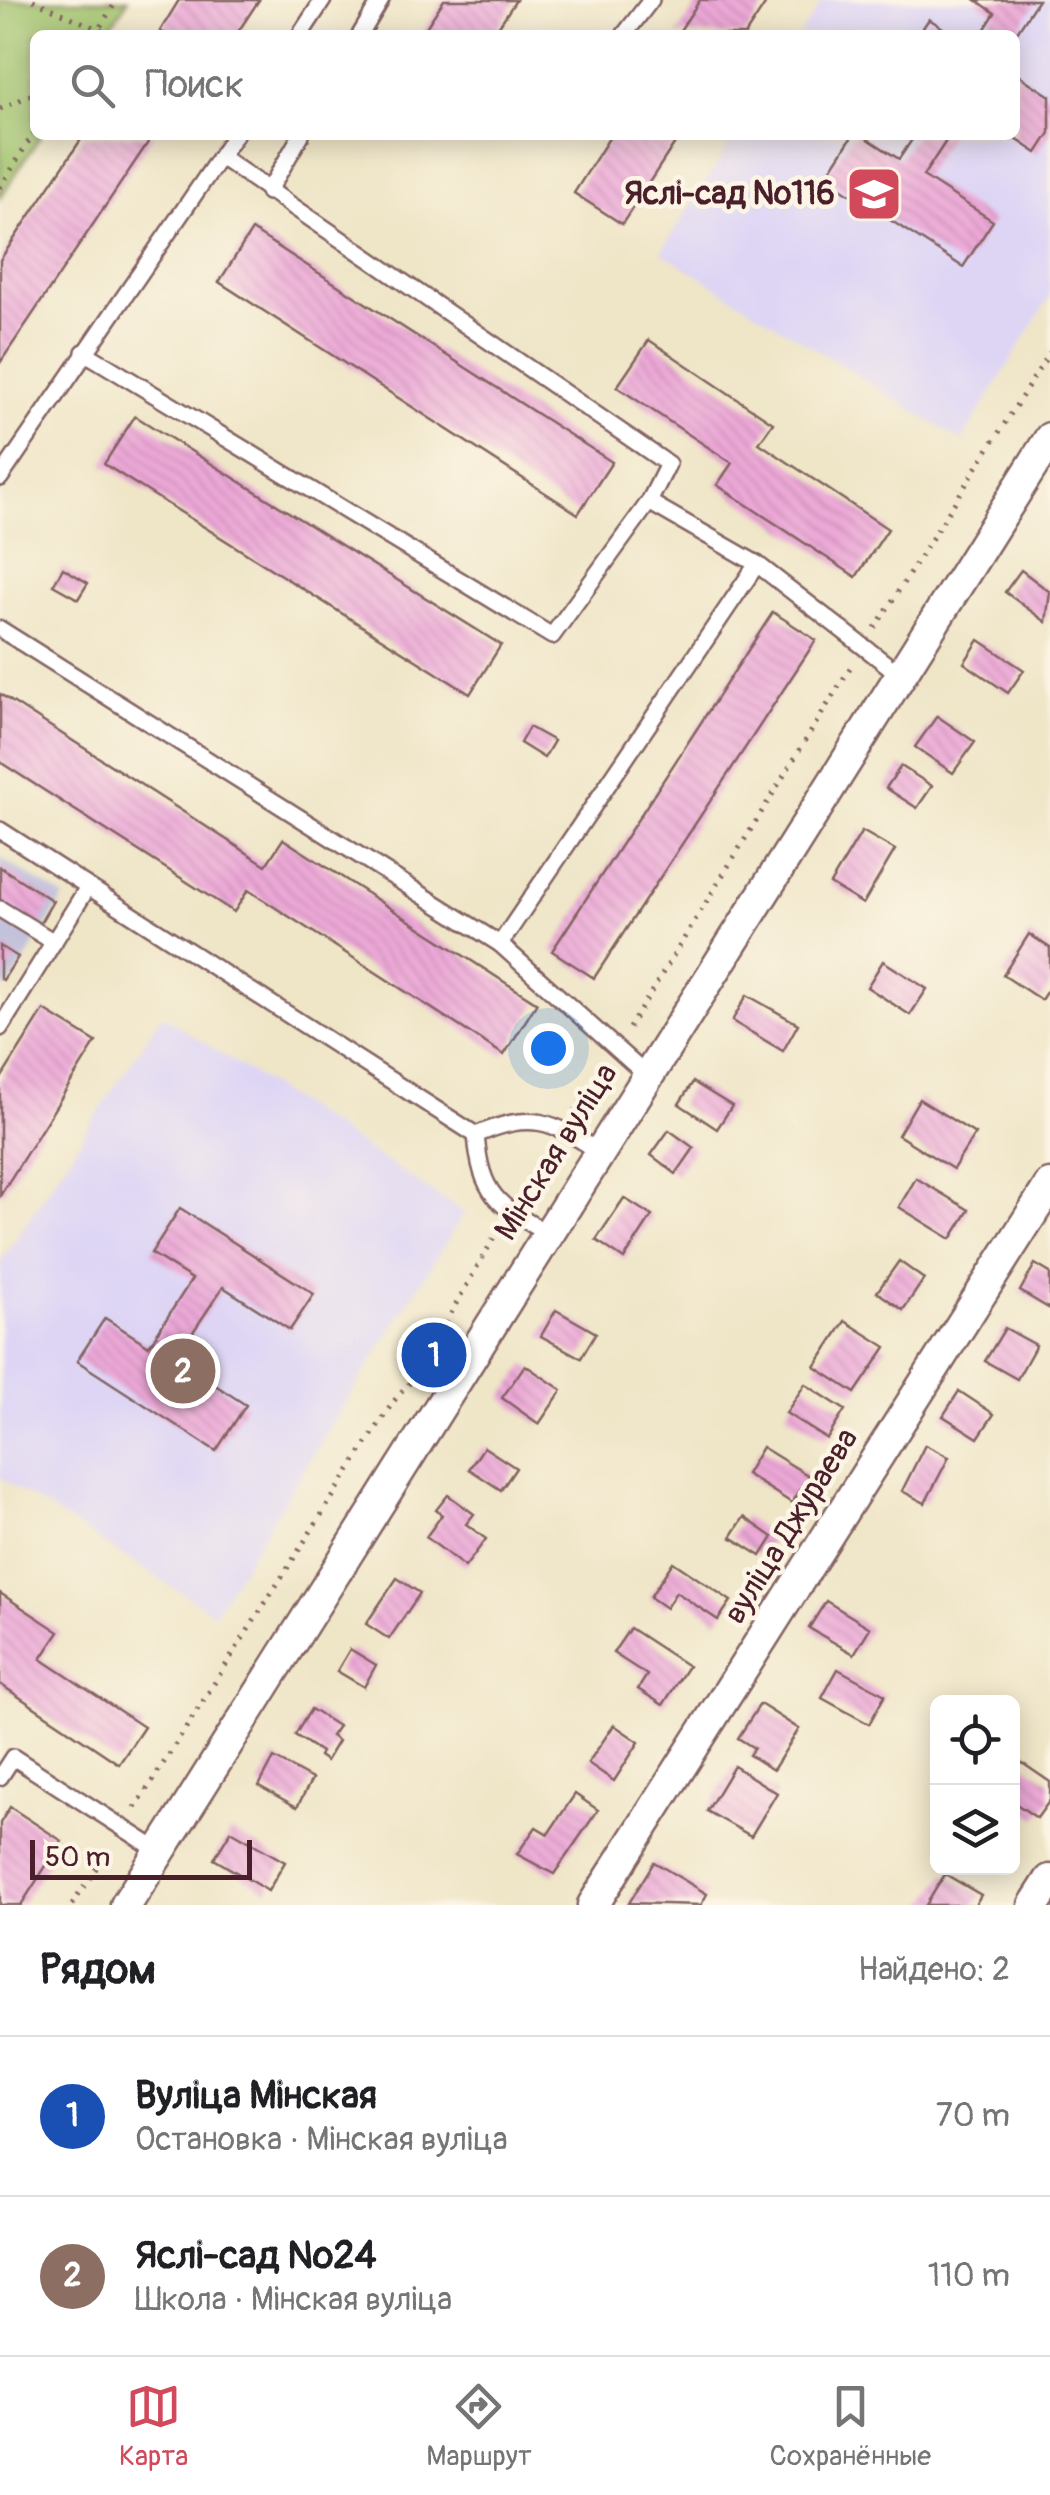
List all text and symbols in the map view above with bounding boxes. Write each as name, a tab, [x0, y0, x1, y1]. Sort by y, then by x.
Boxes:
search box	[30, 30, 1020, 140]
icon: search	[65, 58, 120, 113]
text: Поиск	[145, 61, 244, 109]
school or university icon: Яслі-сад №116	[844, 164, 904, 224]
place label: Яслі-сад №116	[624, 174, 835, 214]
your location	[523, 1023, 574, 1074]
street label: Мінская вуліца	[486, 1056, 626, 1248]
pin: 1	[402, 1318, 466, 1392]
pin: 2	[150, 1334, 216, 1408]
street label: вуліца Джураева	[715, 1421, 867, 1631]
map controls	[930, 1695, 1020, 1875]
button: locate	[930, 1695, 1020, 1785]
button: layers	[930, 1785, 1020, 1875]
scale bar	[30, 1835, 252, 1880]
text: 50 m	[45, 1840, 110, 1875]
text: Рядом	[40, 1944, 156, 1996]
text: Найдено: 2	[858, 1950, 1010, 1990]
text: Вуліца Мінская	[135, 2072, 377, 2120]
text: 1	[66, 2096, 79, 2136]
text: 70 m	[936, 2096, 1010, 2136]
text: Остановка · Мінская вуліца	[135, 2120, 508, 2160]
text: Яслі-сад №24	[135, 2232, 377, 2280]
text: 2	[64, 2256, 81, 2296]
text: 110 m	[928, 2256, 1010, 2296]
text: Школа · Мінская вуліца	[135, 2280, 452, 2320]
tab: Карта	[119, 2379, 188, 2474]
tab: Маршрут	[426, 2379, 532, 2474]
tab: Сохранённые	[770, 2379, 931, 2474]

